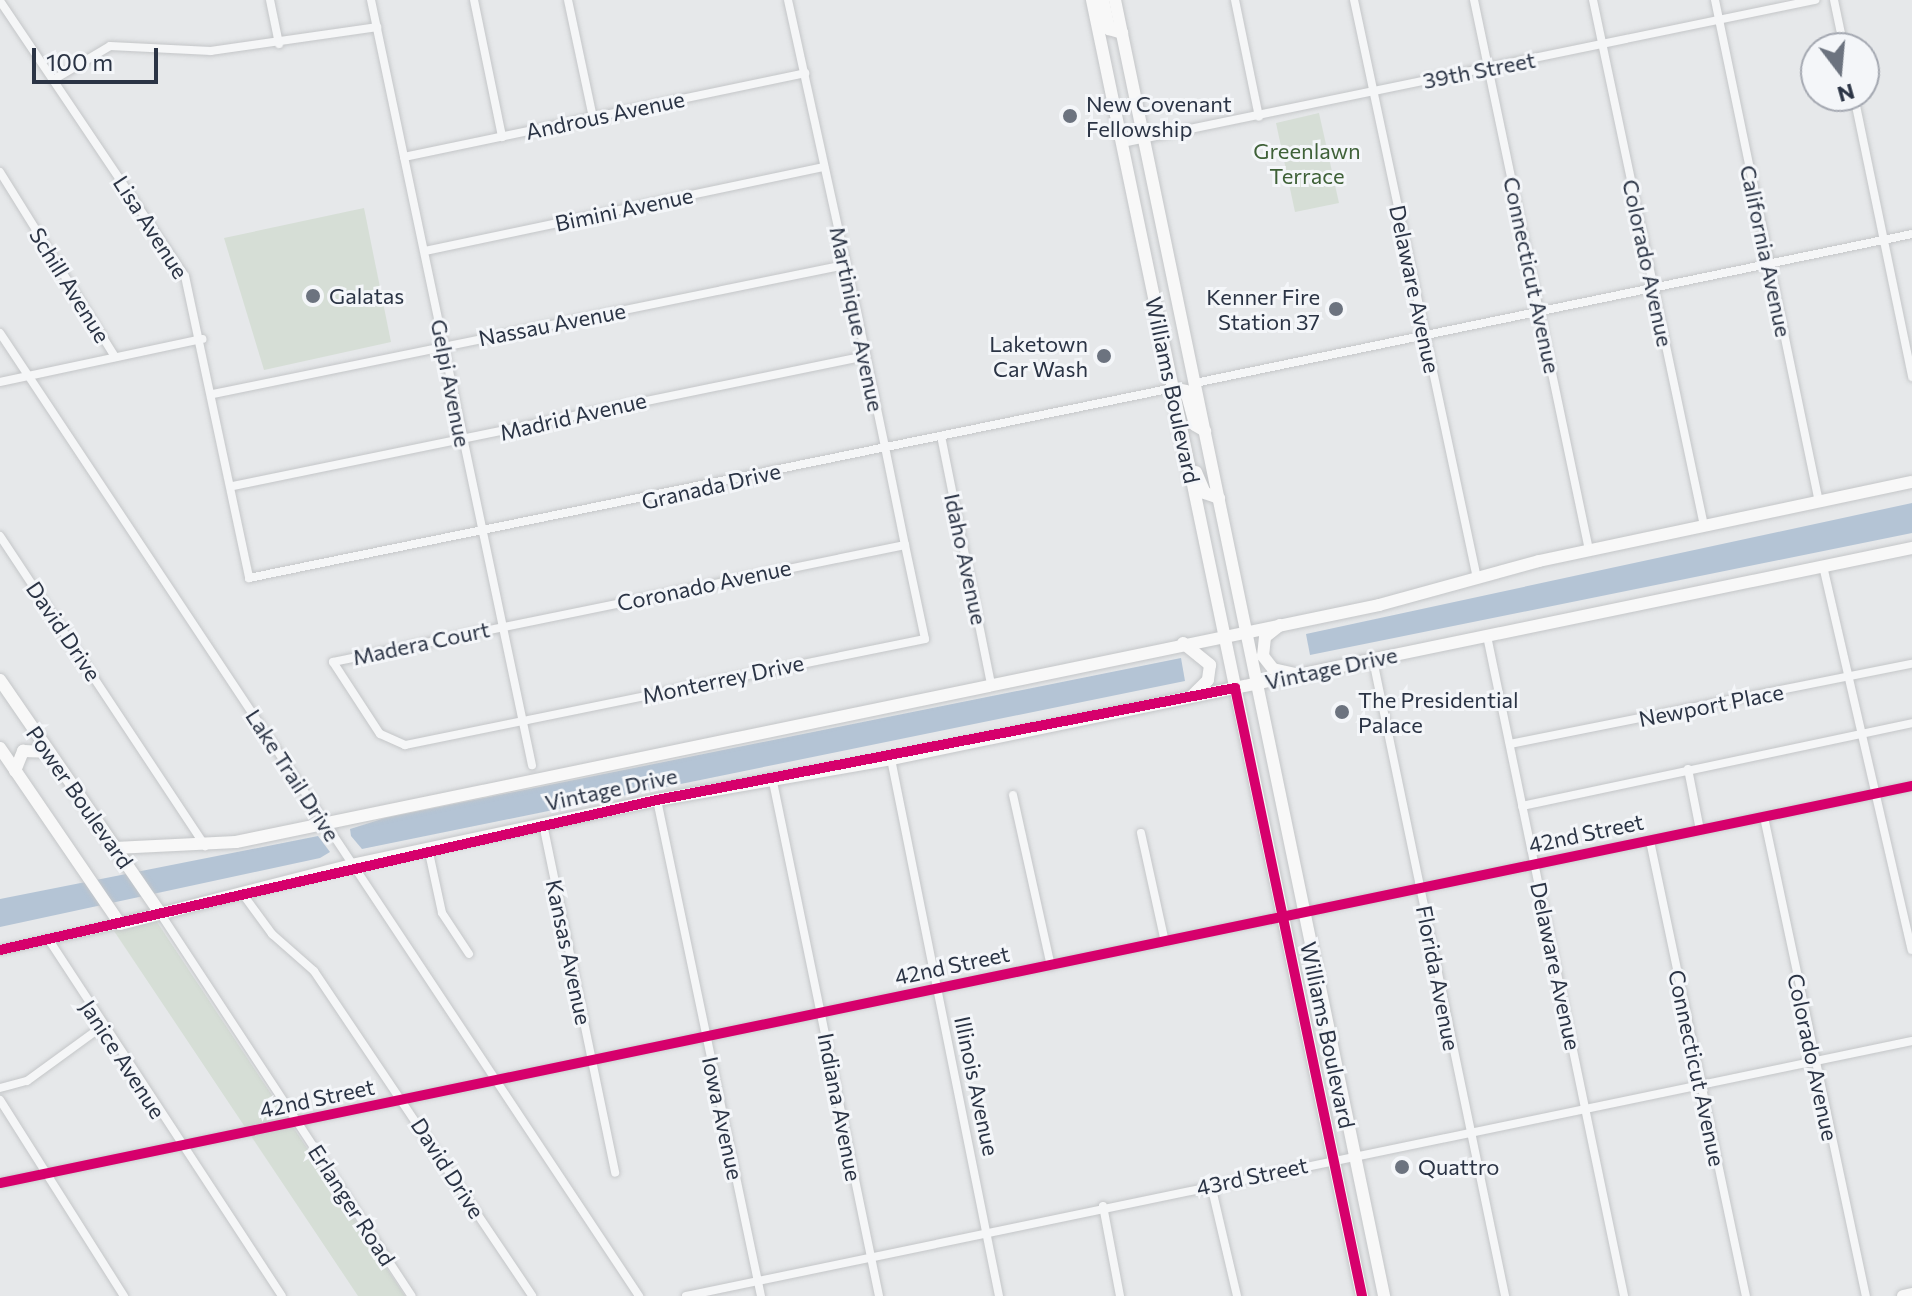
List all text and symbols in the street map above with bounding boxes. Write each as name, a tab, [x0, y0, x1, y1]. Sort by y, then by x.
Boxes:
scale bar	[36, 32, 162, 82]
north arrow	[1800, 32, 1880, 112]
street label: 39th Street	[1421, 46, 1537, 94]
text: 100 m	[46, 47, 113, 76]
text: N	[1835, 78, 1858, 109]
street label: Androus Avenue	[523, 85, 687, 145]
place label: New Covenant Fellowship	[1086, 90, 1232, 142]
marker: New Covenant Fellowship	[1061, 107, 1079, 125]
park label: Greenlawn Terrace	[1253, 137, 1361, 188]
street label: California Avenue	[1735, 163, 1797, 339]
street label: Lisa Avenue	[108, 171, 194, 283]
street label: Connecticut Avenue	[1498, 174, 1566, 376]
street label: Colorado Avenue	[1617, 177, 1679, 349]
street label: Bimini Avenue	[553, 181, 695, 237]
street label: Delaware Avenue	[1384, 203, 1446, 375]
street label: Schill Avenue	[24, 223, 116, 347]
street label: Martinique Avenue	[825, 224, 889, 414]
place label: Galatas	[329, 283, 404, 309]
place label: Kenner Fire Station 37	[1206, 283, 1320, 334]
marker: Galatas	[304, 287, 322, 305]
street label: Williams Boulevard	[1140, 294, 1206, 486]
street label: Nassau Avenue	[476, 297, 628, 351]
marker: Kenner Fire Station 37	[1327, 300, 1345, 318]
street label: Gelpi Avenue	[426, 317, 476, 449]
place label: Laketown Car Wash	[989, 330, 1088, 382]
marker: Laketown Car Wash	[1095, 347, 1113, 365]
street label: Madrid Avenue	[497, 386, 649, 446]
street label: Granada Drive	[639, 457, 783, 515]
street label: Idaho Avenue	[939, 491, 993, 627]
street label: Coronado Avenue	[615, 554, 793, 616]
street label: David Drive	[21, 576, 107, 686]
street label: Madera Court	[350, 616, 492, 670]
street label: Vintage Drive	[1262, 641, 1400, 695]
street label: Monterrey Drive	[640, 649, 806, 709]
street label: Newport Place	[1636, 678, 1786, 732]
place label: The Presidential Palace	[1358, 686, 1519, 738]
marker: The Presidential Palace	[1333, 703, 1351, 721]
street label: Lake Trail Drive	[240, 704, 346, 846]
street label: Power Boulevard	[21, 721, 139, 873]
street label: Vintage Drive	[542, 762, 680, 816]
street label: 42nd Street	[1526, 808, 1646, 858]
street label: Kansas Avenue	[541, 877, 597, 1027]
street label: Delaware Avenue	[1525, 880, 1587, 1052]
street label: Florida Avenue	[1411, 903, 1465, 1053]
street label: Williams Boulevard	[1295, 939, 1361, 1131]
street label: 42nd Street	[892, 940, 1012, 990]
street label: Connecticut Avenue	[1663, 967, 1731, 1169]
street label: Colorado Avenue	[1782, 971, 1844, 1143]
street label: Janice Avenue	[75, 995, 171, 1123]
street label: Illinois Avenue	[949, 1014, 1005, 1158]
street label: Indiana Avenue	[813, 1031, 867, 1183]
street label: Iowa Avenue	[697, 1054, 749, 1182]
street label: 42nd Street	[257, 1073, 377, 1123]
street label: David Drive	[406, 1113, 490, 1223]
street label: Erlanger Road	[303, 1139, 401, 1271]
street label: 43rd Street	[1194, 1151, 1310, 1201]
place label: Quattro	[1418, 1154, 1499, 1180]
marker: Quattro	[1393, 1158, 1411, 1176]

